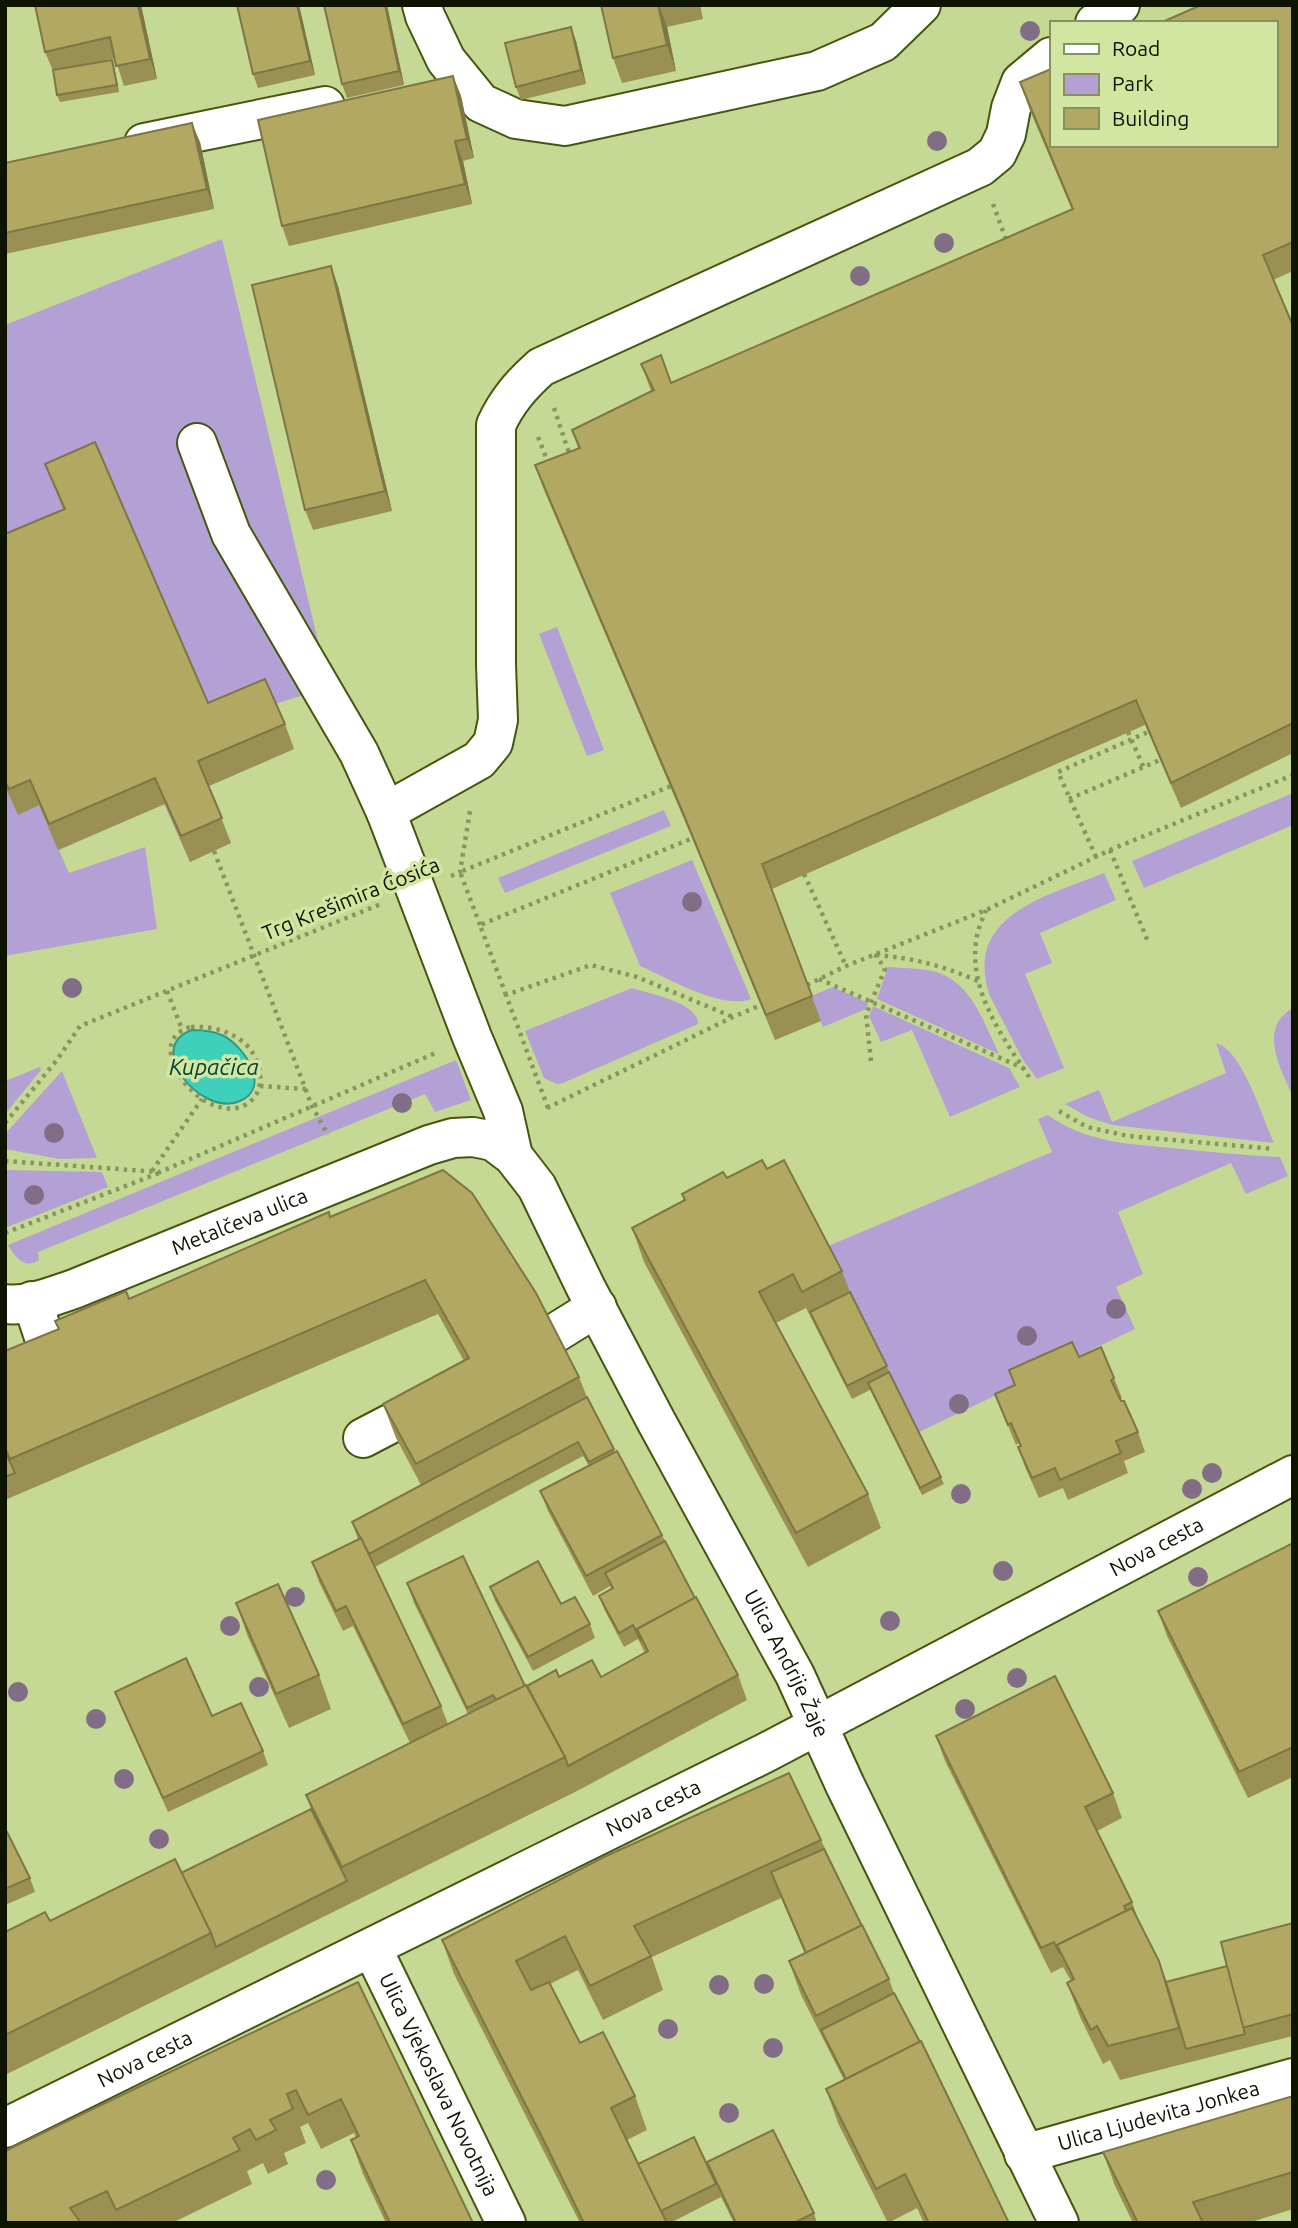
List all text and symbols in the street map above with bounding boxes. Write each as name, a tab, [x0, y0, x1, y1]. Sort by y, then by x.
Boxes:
legend	[1050, 21, 1277, 147]
text: Road	[1112, 36, 1160, 60]
text: Park	[1112, 71, 1154, 95]
text: Building	[1112, 106, 1189, 130]
street label: Trg Krešimira Ćosića	[259, 852, 443, 945]
water label: Kupačica	[169, 1054, 259, 1079]
street label: Metalčeva ulica	[168, 1183, 311, 1259]
street label: Nova cesta	[1105, 1511, 1207, 1580]
street label: Ulica Andrije Žaje	[740, 1585, 835, 1741]
street label: Nova cesta	[602, 1774, 704, 1841]
street label: Ulica Vjekoslava Novotnija	[375, 1969, 504, 2200]
street label: Nova cesta	[93, 2025, 196, 2092]
street label: Ulica Ljudevita Jonkea	[1055, 2075, 1262, 2155]

